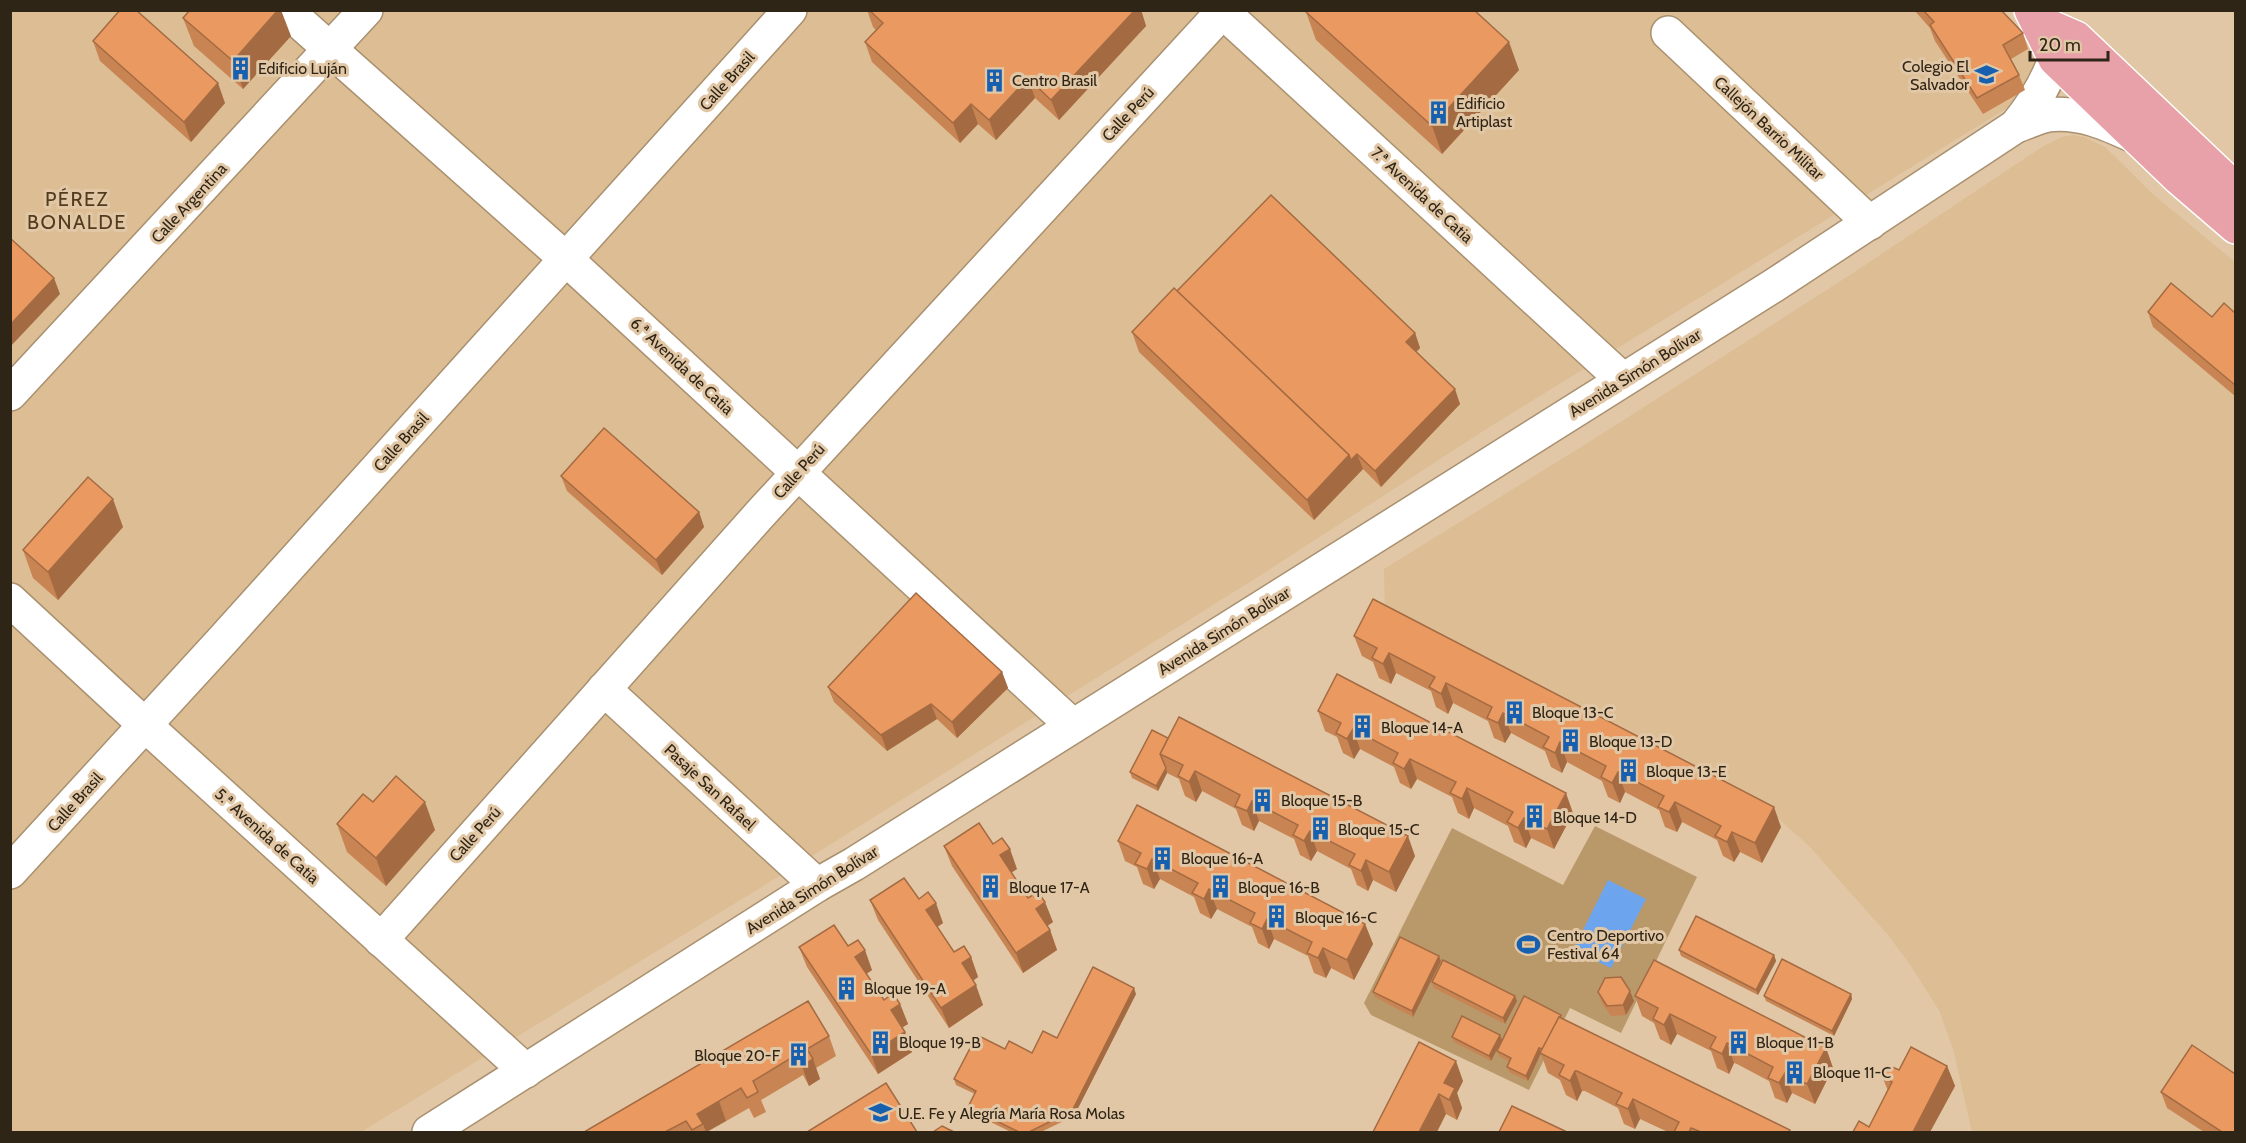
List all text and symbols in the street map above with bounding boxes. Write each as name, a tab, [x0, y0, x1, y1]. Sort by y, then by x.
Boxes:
scale bar	[2030, 24, 2108, 62]
text: 20 m	[2039, 34, 2081, 56]
street label: Calle Brasil	[696, 47, 759, 114]
building icon: Edificio Luján	[227, 55, 253, 81]
place label: Colegio El Salvador	[1902, 57, 1970, 94]
place label: Edificio Luján	[258, 59, 347, 78]
school or university icon: Colegio El Salvador	[1974, 62, 2000, 88]
building icon: Centro Brasil	[981, 67, 1007, 93]
place label: Centro Brasil	[1012, 71, 1097, 90]
street label: Callejón Barrio Militar	[1710, 72, 1828, 184]
street label: Calle Perú	[1098, 83, 1158, 145]
place label: Edificio Artiplast	[1456, 94, 1513, 131]
building icon: Edificio Artiplast	[1425, 99, 1451, 125]
street label: 7.ª Avenida de Catia	[1367, 143, 1477, 247]
street label: Calle Argentina	[147, 159, 231, 247]
district label: PÉREZ BONALDE	[27, 187, 127, 234]
street label: 6.ª Avenida de Catia	[627, 313, 738, 419]
street label: Avenida Simón Bolívar	[1566, 324, 1705, 421]
street label: Calle Brasil	[370, 408, 433, 475]
street label: Calle Perú	[769, 440, 829, 502]
street label: Avenida Simón Bolívar	[1155, 582, 1294, 679]
building icon: Bloque 13-C	[1501, 699, 1527, 725]
place label: Bloque 13-C	[1532, 703, 1614, 722]
building icon: Bloque 14-A	[1350, 714, 1376, 740]
place label: Bloque 14-A	[1381, 718, 1463, 737]
building icon: Bloque 13-D	[1558, 728, 1584, 754]
place label: Bloque 13-D	[1589, 732, 1672, 751]
street label: Pasaje San Rafael	[660, 740, 760, 834]
building icon: Bloque 13-E	[1615, 758, 1641, 784]
place label: Bloque 13-E	[1646, 762, 1727, 781]
street label: Calle Brasil	[44, 768, 107, 835]
street label: 5.ª Avenida de Catia	[211, 784, 323, 888]
building icon: Bloque 15-B	[1250, 787, 1276, 813]
place label: Bloque 15-B	[1281, 791, 1363, 810]
street label: Calle Perú	[445, 803, 505, 865]
building icon: Bloque 14-D	[1522, 804, 1548, 830]
place label: Bloque 14-D	[1553, 808, 1637, 827]
building icon: Bloque 15-C	[1307, 816, 1333, 842]
place label: Bloque 15-C	[1338, 820, 1420, 839]
street label: Avenida Simón Bolívar	[743, 841, 882, 938]
building icon: Bloque 16-A	[1150, 845, 1176, 871]
place label: Bloque 16-A	[1181, 849, 1263, 868]
building icon: Bloque 17-A	[978, 874, 1004, 900]
building icon: Bloque 16-B	[1207, 874, 1233, 900]
place label: Bloque 17-A	[1009, 878, 1090, 897]
place label: Bloque 16-B	[1238, 878, 1320, 897]
building icon: Bloque 16-C	[1264, 904, 1290, 930]
place label: Bloque 16-C	[1295, 908, 1377, 927]
place label: Centro Deportivo Festival 64	[1547, 926, 1664, 963]
sports icon: Centro Deportivo Festival 64	[1516, 931, 1542, 957]
building icon: Bloque 19-A	[833, 975, 859, 1001]
place label: Bloque 19-A	[864, 979, 946, 998]
building icon: Bloque 19-B	[868, 1029, 894, 1055]
building icon: Bloque 11-B	[1725, 1029, 1751, 1055]
place label: Bloque 19-B	[899, 1033, 981, 1052]
place label: Bloque 11-B	[1756, 1033, 1834, 1052]
building icon: Bloque 20-F	[785, 1042, 811, 1068]
place label: Bloque 20-F	[694, 1046, 781, 1065]
building icon: Bloque 11-C	[1782, 1059, 1808, 1085]
place label: Bloque 11-C	[1813, 1063, 1891, 1082]
school or university icon: U.E. Fe y Alegría María Rosa Molas	[867, 1100, 893, 1126]
place label: U.E. Fe y Alegría María Rosa Molas	[898, 1104, 1125, 1123]

